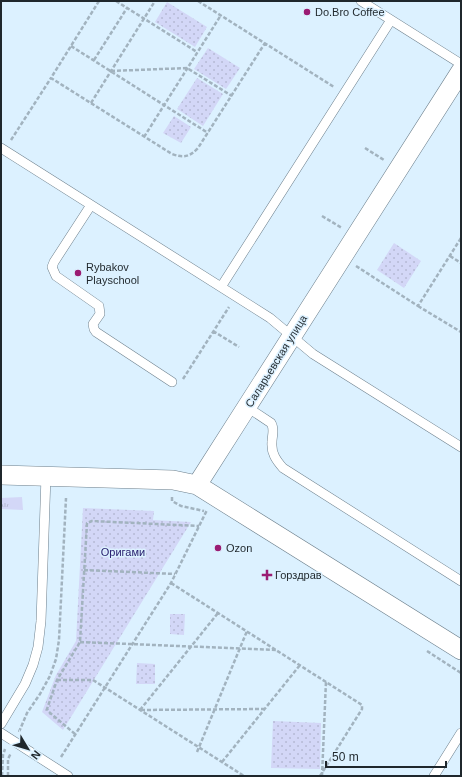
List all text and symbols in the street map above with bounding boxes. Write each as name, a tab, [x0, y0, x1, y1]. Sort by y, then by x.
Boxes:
place label: Do.Bro Coffee	[315, 6, 385, 18]
marker: Do.Bro Coffee	[302, 7, 312, 17]
place label: Rybakov Playschool	[86, 261, 139, 286]
marker: Rybakov Playschool	[73, 268, 83, 278]
street label: Саларьевская улица	[243, 312, 310, 409]
place label: Ozon	[226, 542, 252, 554]
marker: Ozon	[213, 543, 223, 553]
park label: Оригами	[101, 546, 145, 558]
place label: Горздрав	[275, 569, 322, 581]
marker: Горздрав	[262, 570, 272, 580]
north arrow	[8, 729, 48, 769]
scale bar	[326, 743, 446, 769]
text: N	[29, 748, 43, 762]
text: 50 m	[332, 750, 359, 764]

